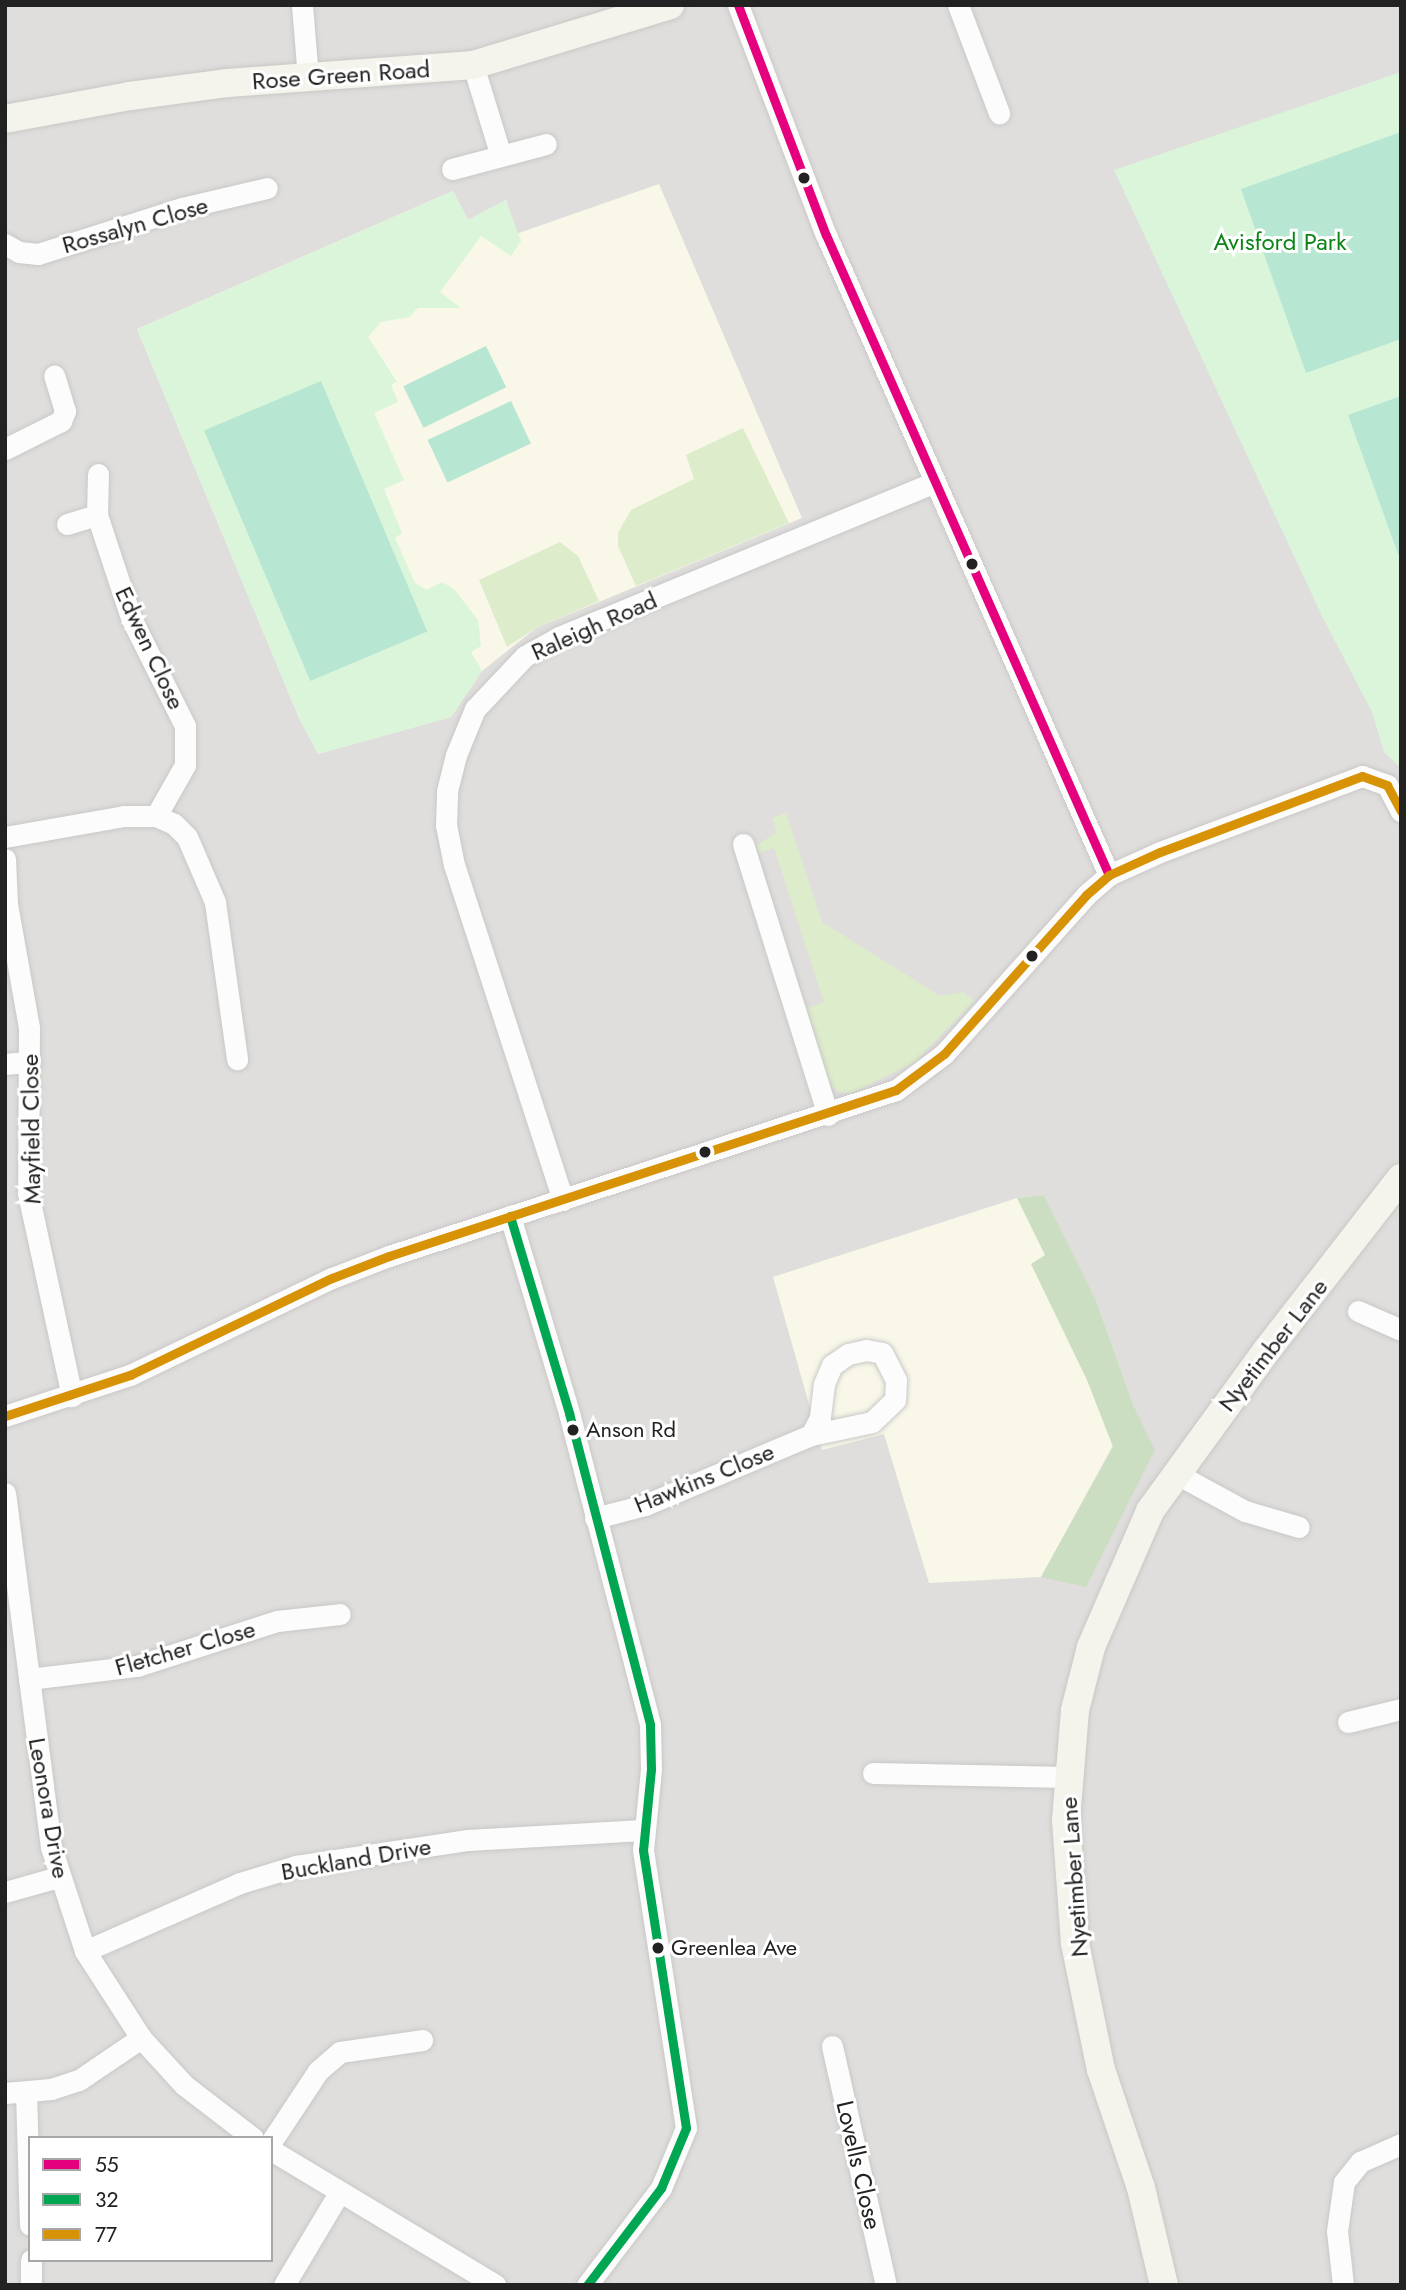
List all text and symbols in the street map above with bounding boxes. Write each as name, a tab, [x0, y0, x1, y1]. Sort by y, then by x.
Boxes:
street label: Rose Green Road	[251, 54, 431, 96]
unlabelled marker	[797, 171, 811, 185]
street label: Rossalyn Close	[59, 190, 211, 260]
park label: Avisford Park	[1214, 228, 1346, 256]
unlabelled marker	[965, 557, 979, 571]
street label: Edwen Close	[109, 582, 191, 714]
street label: Raleigh Road	[527, 586, 661, 666]
unlabelled marker	[1025, 949, 1039, 963]
street label: Mayfield Close	[15, 1054, 47, 1204]
unlabelled marker	[698, 1145, 712, 1159]
street label: Nyetimber Lane	[1212, 1273, 1334, 1417]
place label: Anson Rd	[586, 1417, 676, 1443]
marker: Anson Rd	[566, 1423, 580, 1437]
street label: Hawkins Close	[630, 1437, 778, 1519]
street label: Fletcher Close	[112, 1614, 258, 1682]
street label: Leonora Drive	[22, 1735, 76, 1881]
street label: Nyetimber Lane	[1054, 1796, 1094, 1958]
street label: Buckland Drive	[279, 1832, 433, 1886]
place label: Greenlea Ave	[671, 1935, 797, 1961]
marker: Greenlea Ave	[651, 1941, 665, 1955]
street label: Lovells Close	[830, 2098, 888, 2232]
legend	[28, 2136, 273, 2262]
text: 55	[95, 2150, 119, 2180]
text: 32	[95, 2185, 118, 2215]
text: 77	[95, 2220, 117, 2250]

